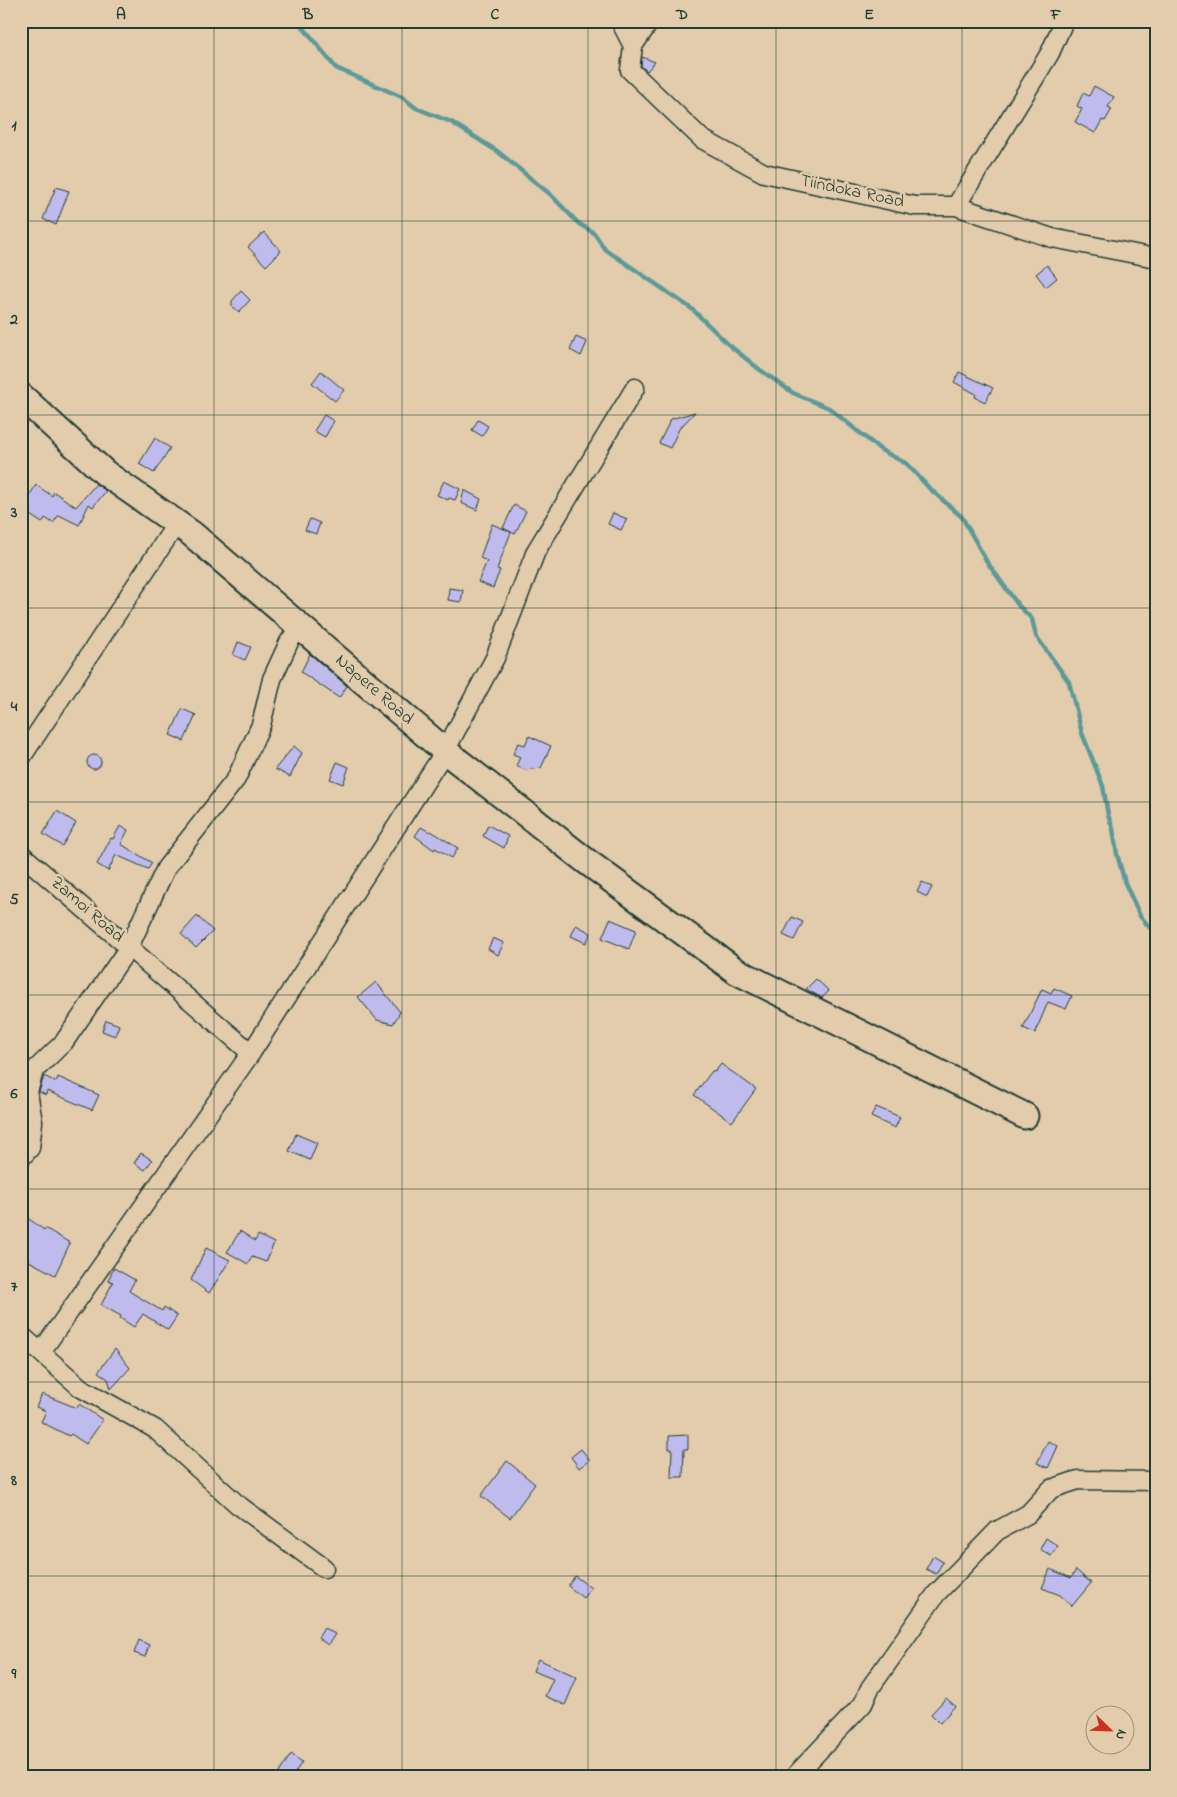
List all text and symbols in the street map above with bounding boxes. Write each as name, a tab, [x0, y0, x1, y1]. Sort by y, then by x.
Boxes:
text: A	[116, 3, 126, 27]
text: B	[302, 3, 314, 27]
text: C	[491, 3, 500, 27]
text: D	[675, 3, 688, 27]
text: E	[864, 3, 874, 27]
text: F	[1050, 3, 1062, 27]
text: 1	[11, 114, 17, 138]
street label: Tiindoka Road	[798, 168, 906, 216]
text: 2	[9, 308, 18, 332]
text: 3	[10, 501, 18, 525]
street label: Napere Road	[329, 648, 419, 732]
text: 4	[10, 695, 18, 719]
street label: Zamoi Road	[44, 871, 130, 949]
text: 5	[9, 888, 19, 912]
text: 6	[9, 1082, 18, 1106]
text: 7	[11, 1275, 18, 1299]
text: 8	[10, 1469, 17, 1493]
text: 9	[11, 1662, 17, 1686]
north arrow	[1084, 1704, 1134, 1754]
text: N	[1109, 1726, 1132, 1743]

